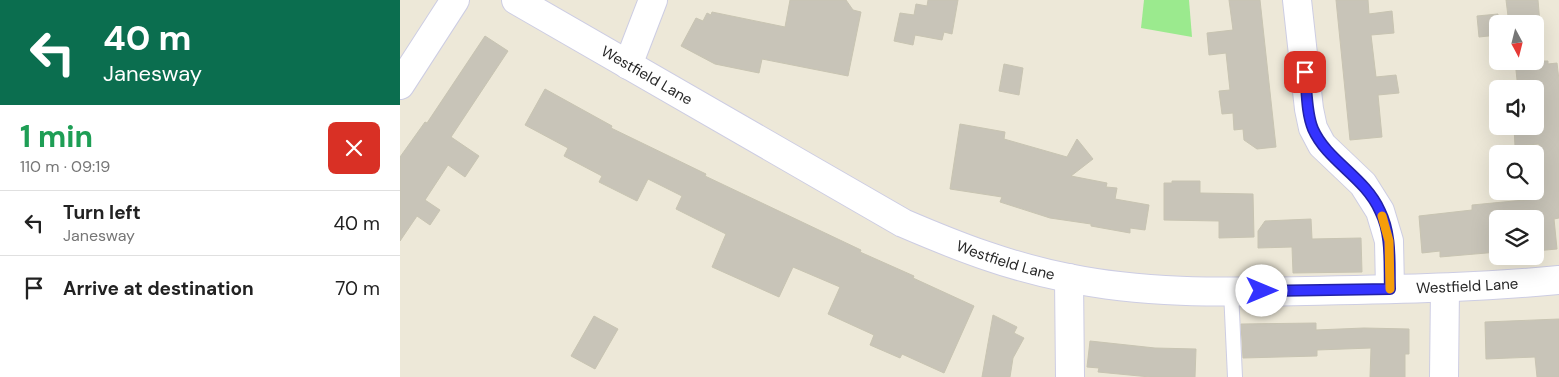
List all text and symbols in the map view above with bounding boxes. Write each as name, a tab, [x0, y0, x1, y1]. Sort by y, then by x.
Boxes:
text: 40 m	[103, 15, 192, 61]
north arrow	[1489, 15, 1544, 70]
map controls	[1489, 15, 1544, 265]
icon: left	[20, 20, 85, 85]
street label: Westfield Lane	[597, 41, 696, 110]
pin	[1284, 51, 1326, 93]
icon: arrive	[1291, 58, 1319, 86]
text: Janesway	[103, 59, 202, 88]
button: sound	[1489, 80, 1544, 135]
text: 1 min	[20, 117, 93, 156]
button: close	[328, 122, 380, 174]
button: search	[1489, 145, 1544, 200]
text: 110 m · 09:19	[20, 156, 110, 177]
text: Turn left	[63, 200, 141, 225]
icon: left	[20, 209, 48, 237]
button: layers	[1489, 210, 1544, 265]
text: 40 m	[333, 211, 380, 236]
text: Janesway	[63, 225, 135, 246]
street label: Westfield Lane	[953, 236, 1057, 285]
position arrow	[1235, 264, 1287, 316]
street label: Westfield Lane	[1416, 273, 1519, 298]
icon: arrive	[20, 274, 48, 302]
text: Arrive at destination	[63, 276, 254, 301]
text: 70 m	[335, 276, 380, 301]

